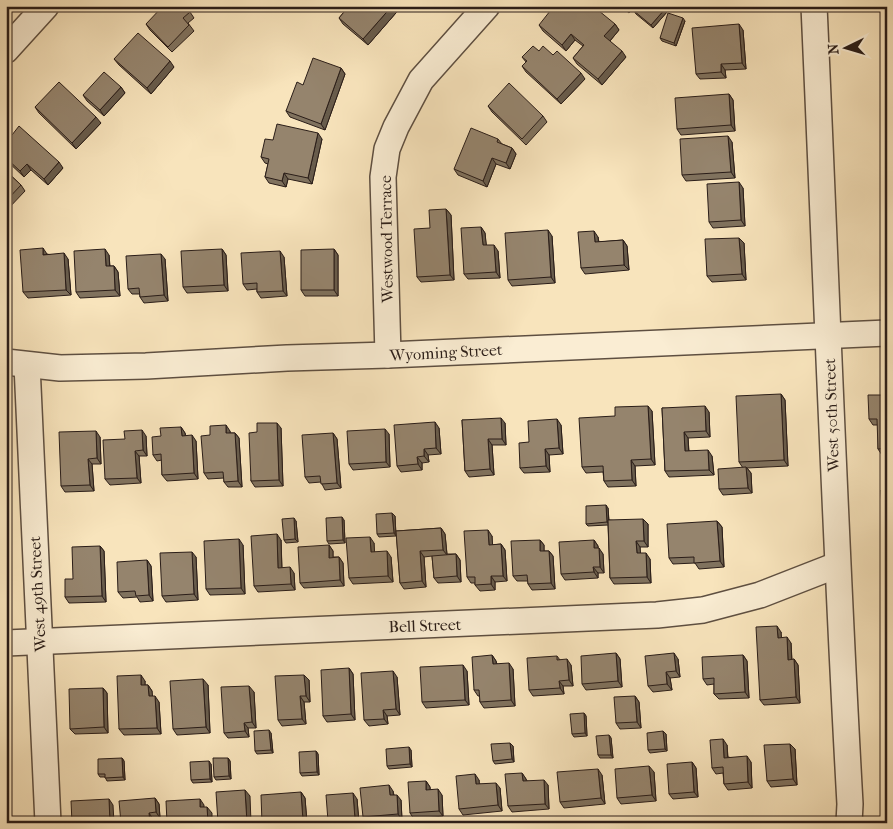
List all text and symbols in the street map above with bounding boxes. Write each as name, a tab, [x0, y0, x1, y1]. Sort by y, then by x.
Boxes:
north arrow	[820, 22, 870, 72]
text: N	[825, 43, 842, 55]
street label: Westwood Terrace	[376, 175, 397, 304]
street label: Wyoming Street	[388, 340, 503, 365]
street label: West 50th Street	[820, 358, 843, 473]
street label: West 49th Street	[25, 535, 50, 653]
street label: Bell Street	[388, 615, 462, 636]

